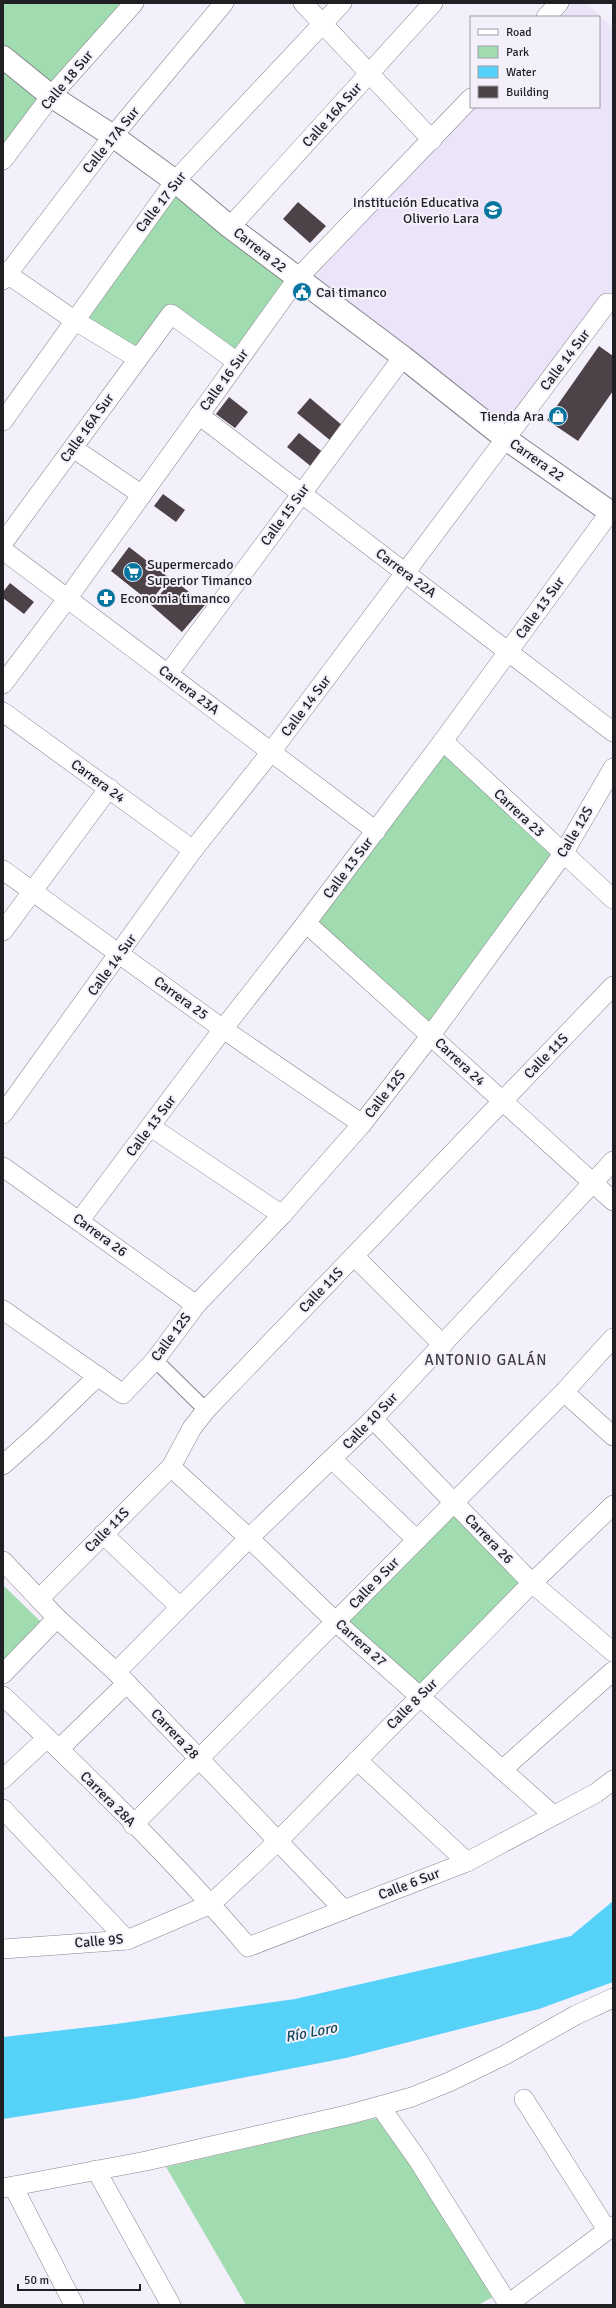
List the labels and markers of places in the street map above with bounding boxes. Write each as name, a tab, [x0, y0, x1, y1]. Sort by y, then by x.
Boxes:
place label: Institución Educativa Oliverio Lara	[353, 194, 479, 227]
school or university icon: Institución Educativa Oliverio Lara	[482, 199, 504, 221]
public building icon: Cai timanco	[291, 281, 313, 303]
place label: Cai timanco	[316, 284, 387, 301]
shop icon: Tienda Ara	[547, 405, 569, 427]
place label: Tienda Ara	[480, 408, 544, 425]
place label: Supermercado Superior Timanco	[147, 556, 252, 589]
supermarket icon: Supermercado Superior Timanco	[122, 561, 144, 583]
pharmacy icon: Economia timanco	[95, 587, 117, 609]
place label: Economia timanco	[120, 590, 230, 607]

